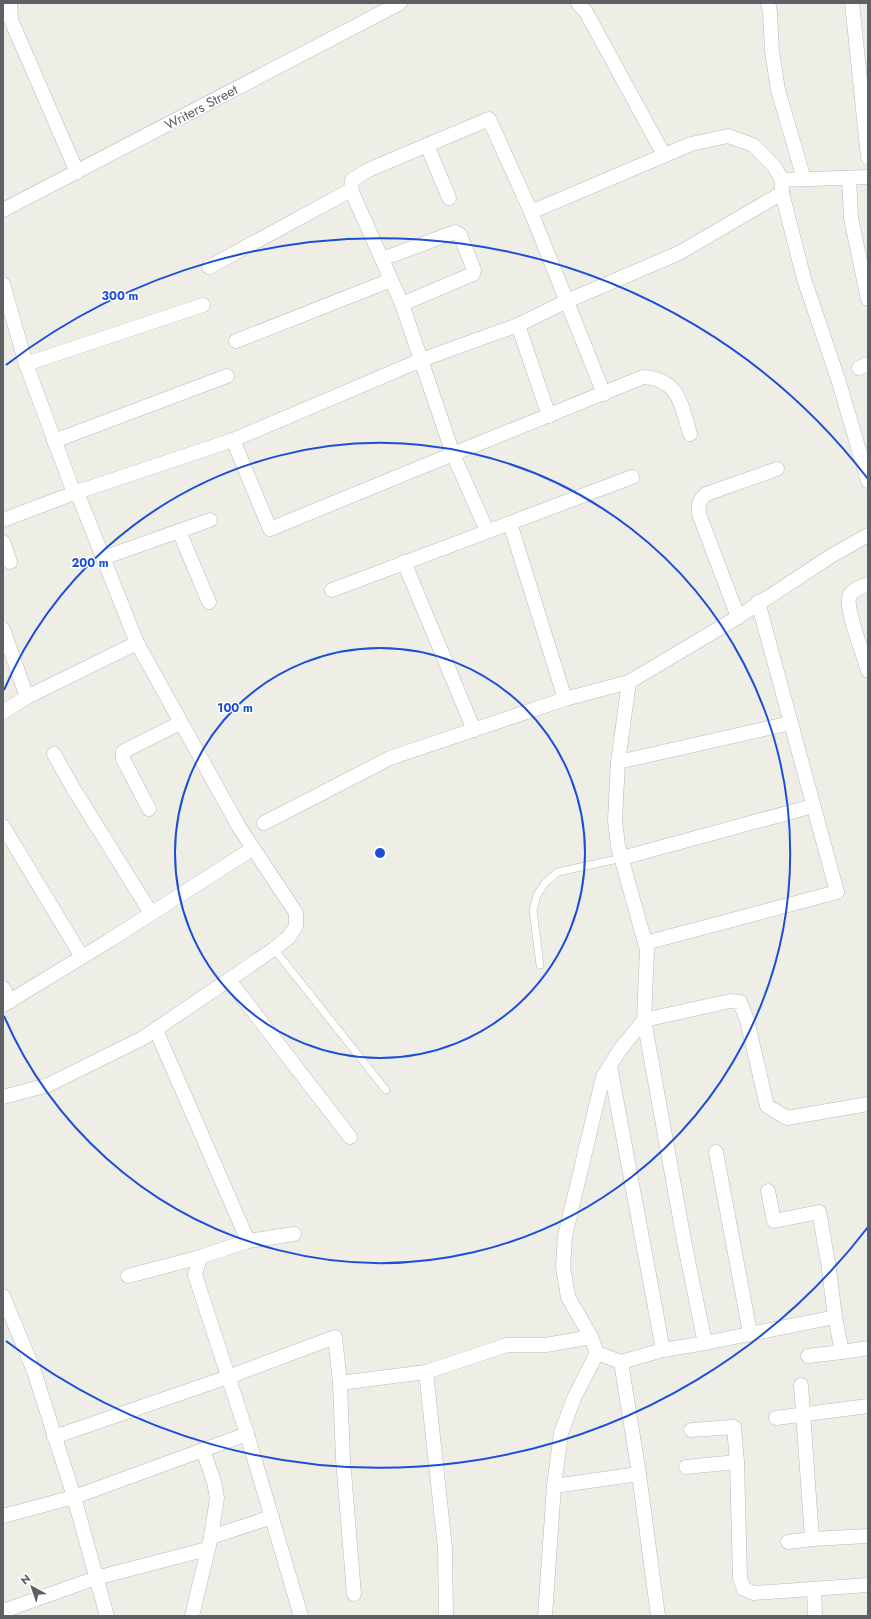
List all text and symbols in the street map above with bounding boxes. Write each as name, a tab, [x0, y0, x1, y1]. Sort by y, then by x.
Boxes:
street label: Writers Street	[161, 79, 242, 135]
text: 300 m	[102, 287, 139, 305]
text: 200 m	[71, 554, 109, 572]
text: 100 m	[217, 699, 253, 717]
centre of rings	[373, 846, 387, 860]
north arrow	[12, 1567, 52, 1607]
text: N	[17, 1570, 34, 1588]

